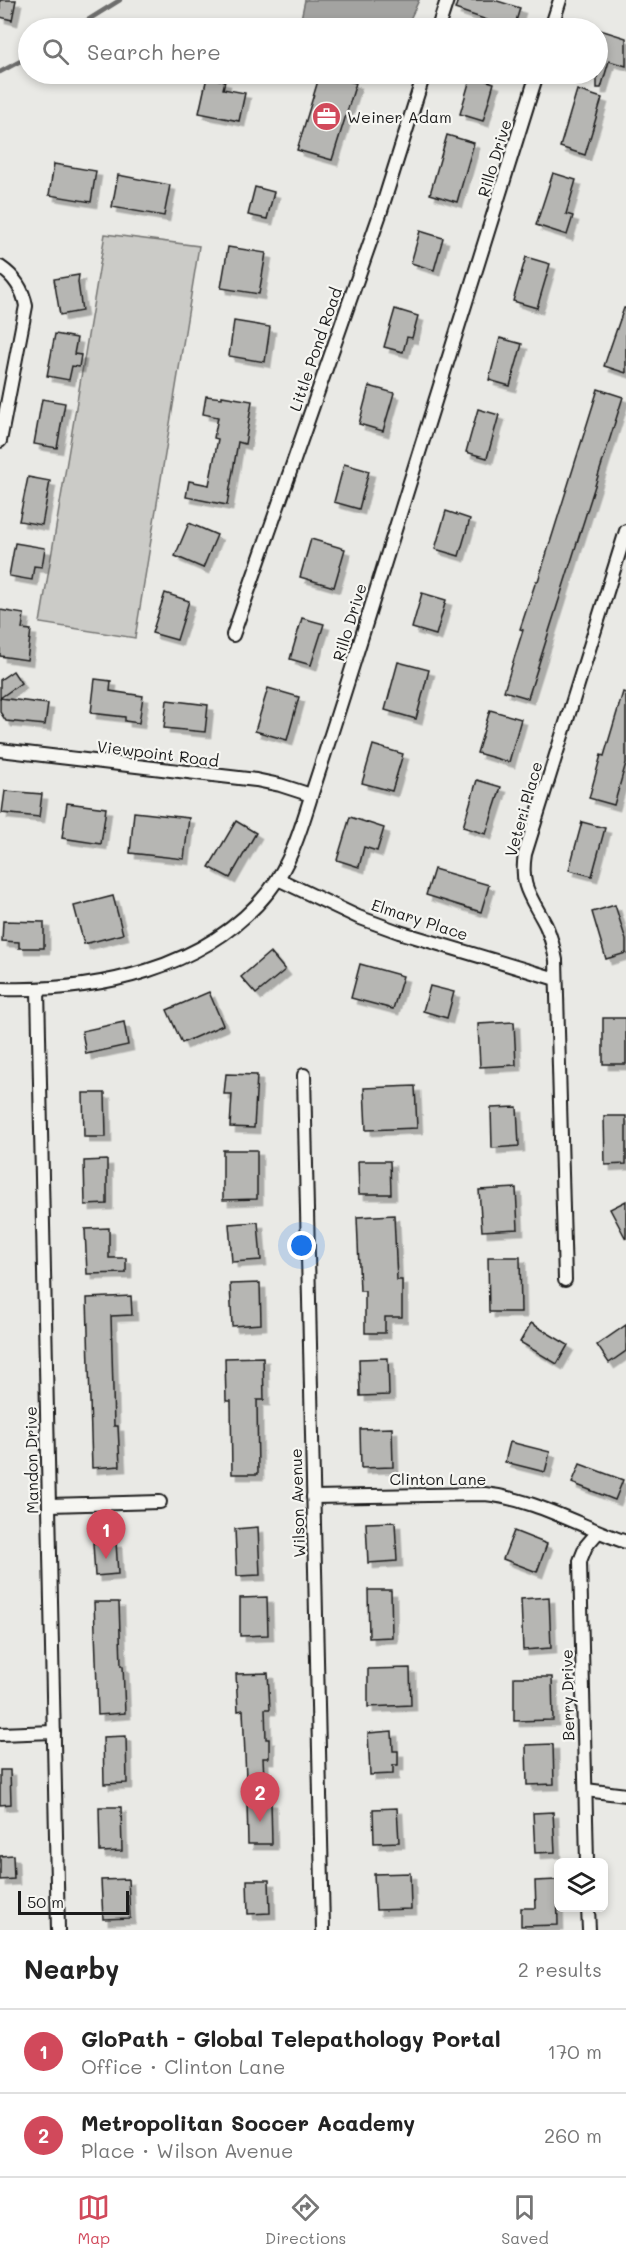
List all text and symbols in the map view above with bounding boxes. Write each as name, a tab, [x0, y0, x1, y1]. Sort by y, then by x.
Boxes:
search box	[18, 18, 608, 84]
icon: search	[39, 35, 72, 68]
text: Search here	[87, 37, 221, 66]
office icon: Weiner Adam	[310, 100, 342, 132]
place label: Weiner Adam	[347, 106, 452, 127]
street label: Rillo Drive	[472, 117, 516, 199]
street label: Little Pond Road	[284, 284, 346, 414]
street label: Rillo Drive	[327, 581, 371, 663]
street label: Viewpoint Road	[96, 735, 220, 771]
street label: Veteri Place	[499, 759, 547, 859]
street label: Elmary Place	[369, 893, 471, 945]
your location	[287, 1231, 316, 1260]
street label: Mandon Drive	[20, 1406, 42, 1514]
street label: Wilson Avenue	[285, 1448, 309, 1558]
street label: Clinton Lane	[390, 1468, 486, 1489]
pin: 1	[86, 1510, 126, 1559]
street label: Berry Drive	[556, 1649, 578, 1741]
pin: 2	[240, 1772, 280, 1822]
map controls	[554, 1858, 608, 1912]
button: layers	[554, 1858, 608, 1912]
scale bar	[18, 1888, 129, 1916]
text: 50 m	[27, 1891, 64, 1912]
text: Nearby	[24, 1952, 119, 1986]
text: 2 results	[518, 1956, 602, 1982]
text: GloPath - Global Telepathology Portal	[81, 2024, 501, 2053]
text: 1	[39, 2038, 48, 2064]
text: 170 m	[547, 2038, 602, 2064]
text: Office · Clinton Lane	[81, 2053, 285, 2079]
text: Metropolitan Soccer Academy	[81, 2108, 415, 2137]
text: 2	[38, 2122, 49, 2148]
text: 260 m	[544, 2122, 602, 2148]
text: Place · Wilson Avenue	[81, 2137, 293, 2163]
tab: Map	[77, 2191, 110, 2248]
tab: Directions	[265, 2191, 346, 2248]
tab: Saved	[501, 2191, 549, 2248]

